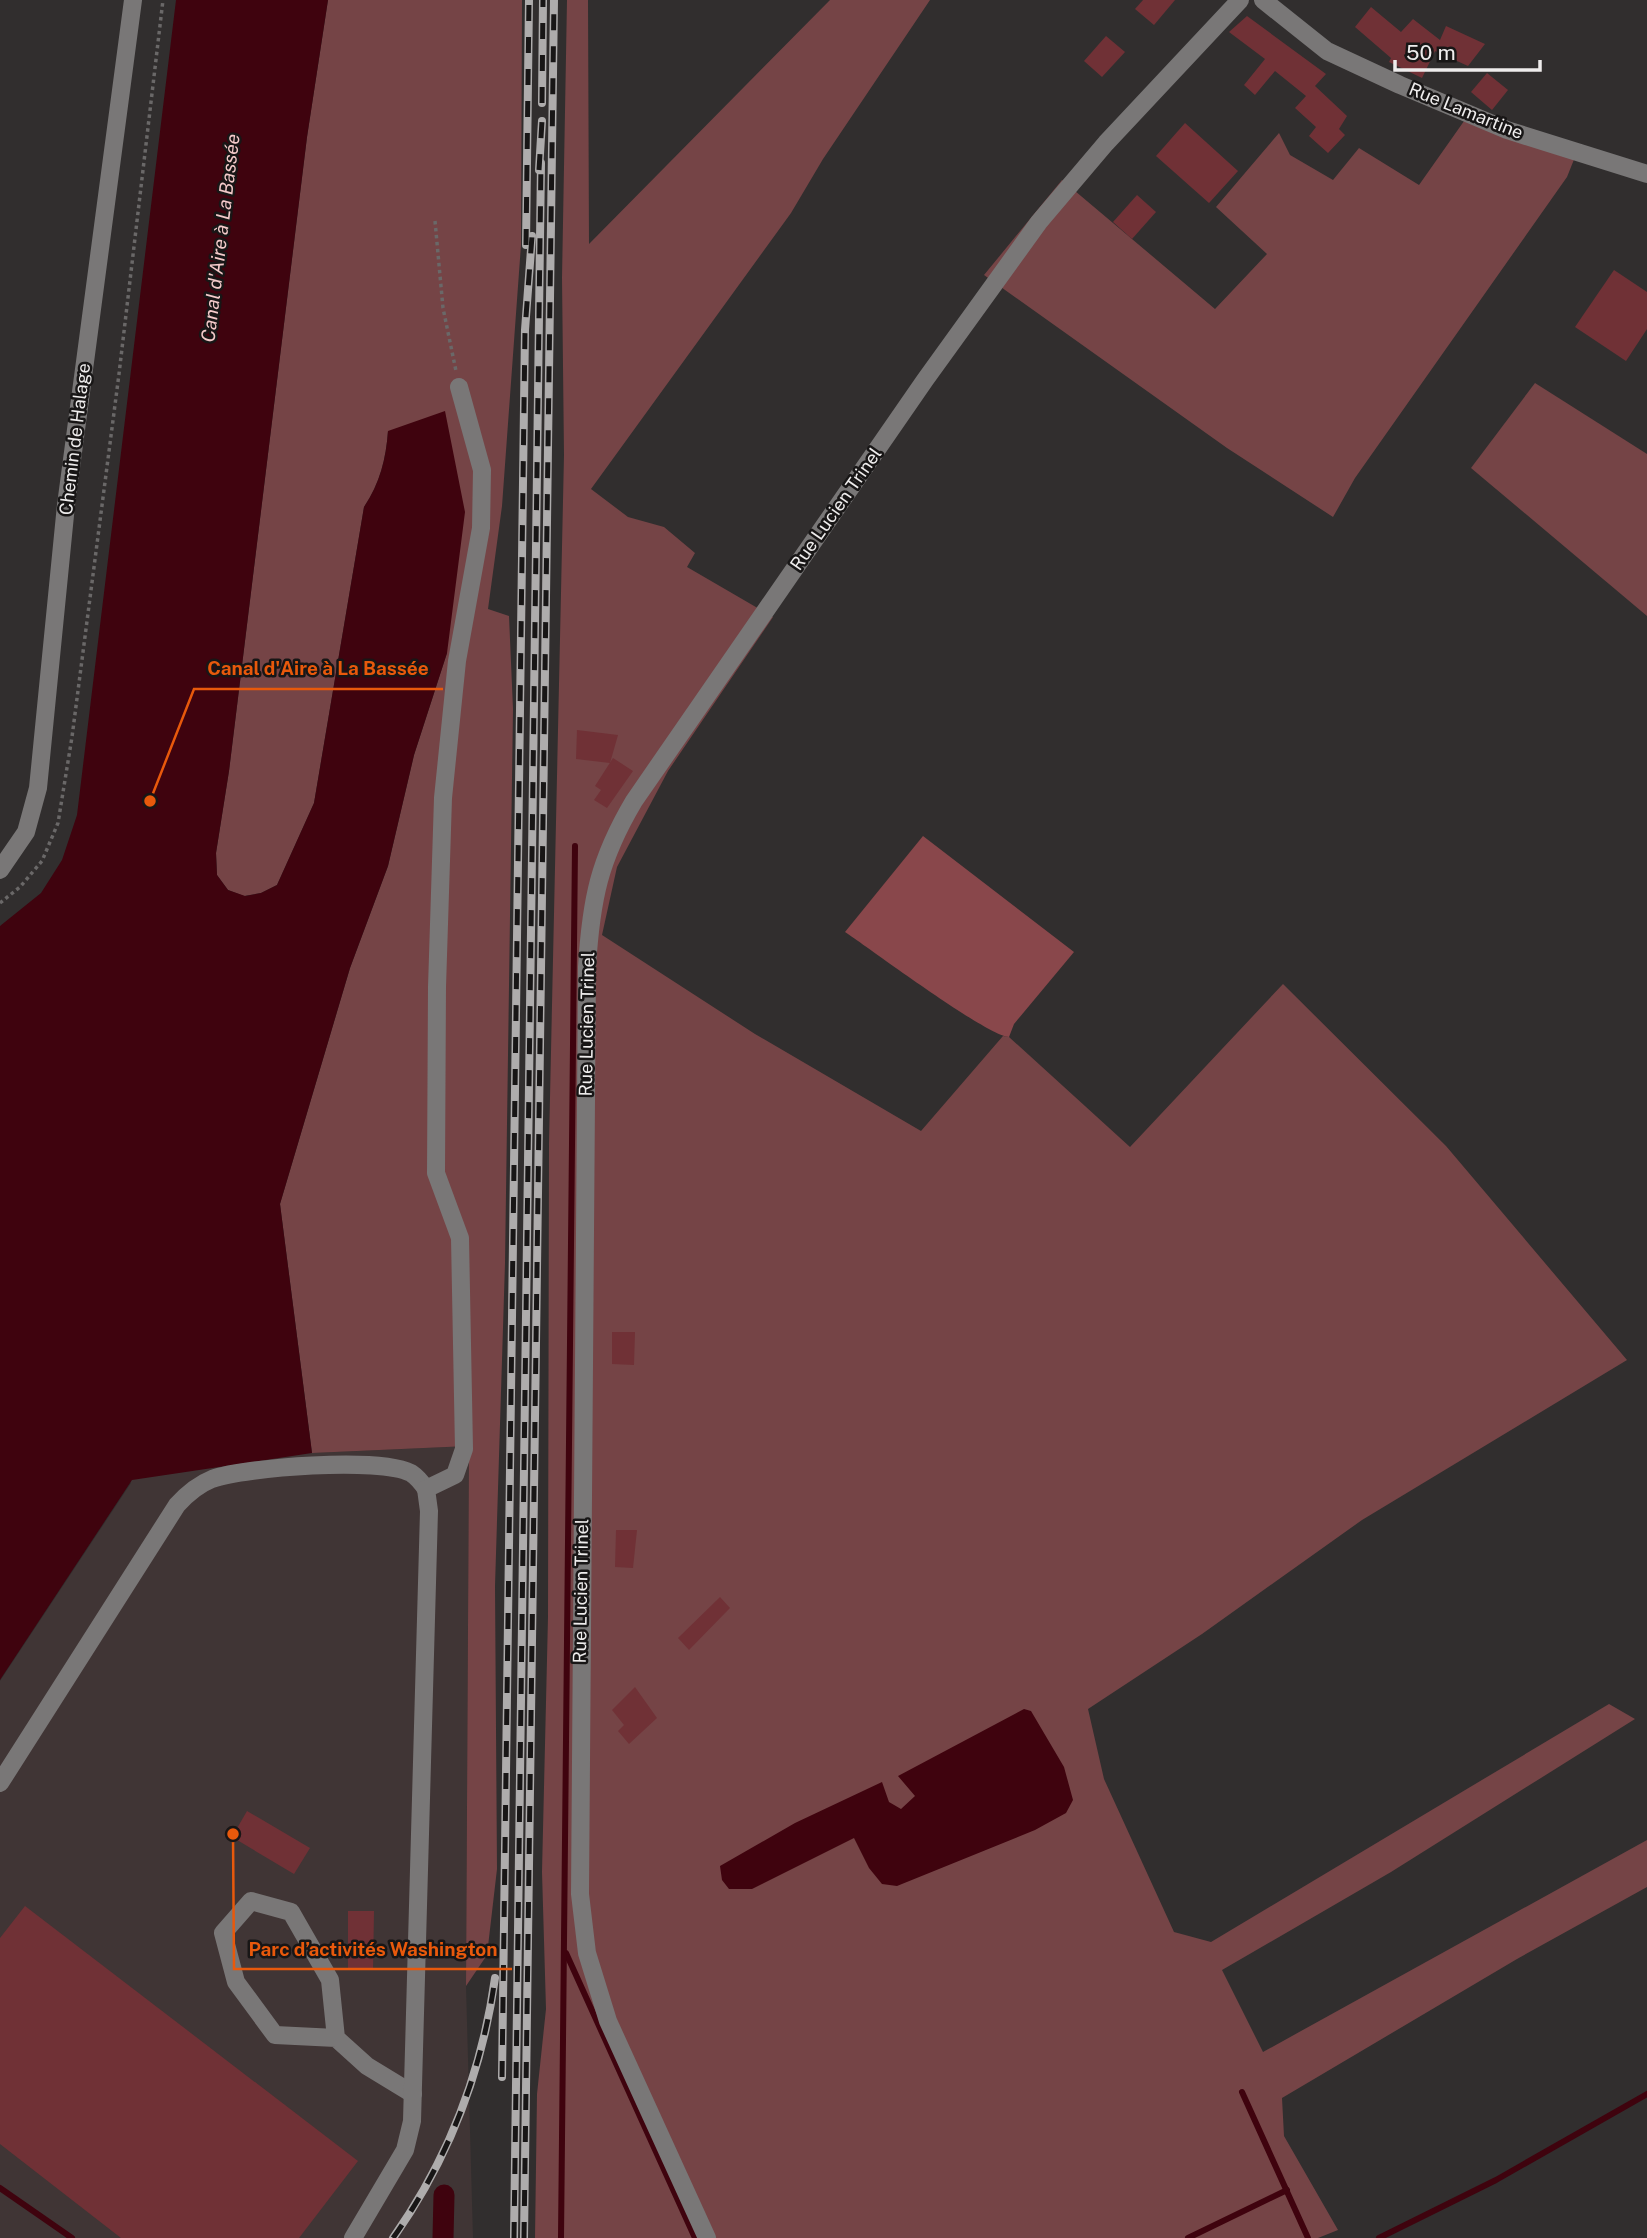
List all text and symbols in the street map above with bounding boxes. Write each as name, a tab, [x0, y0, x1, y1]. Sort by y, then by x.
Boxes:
scale bar	[1395, 28, 1540, 72]
text: 50 m	[1406, 40, 1456, 65]
street label: Rue Lamartine	[1406, 78, 1526, 143]
water label: Canal d'Aire à La Bassée	[196, 133, 244, 343]
street label: Chemin de Halage	[55, 362, 94, 516]
street label: Rue Lucien Trinel	[786, 443, 886, 574]
callout: Canal d'Aire à La Bassée	[194, 649, 443, 689]
text: Canal d'Aire à La Bassée	[207, 657, 429, 679]
street label: Rue Lucien Trinel	[575, 951, 598, 1096]
street label: Rue Lucien Trinel	[569, 1518, 592, 1663]
callout: Parc d’activités Washington	[234, 1929, 512, 1969]
text: Parc d’activités Washington	[248, 1938, 498, 1960]

